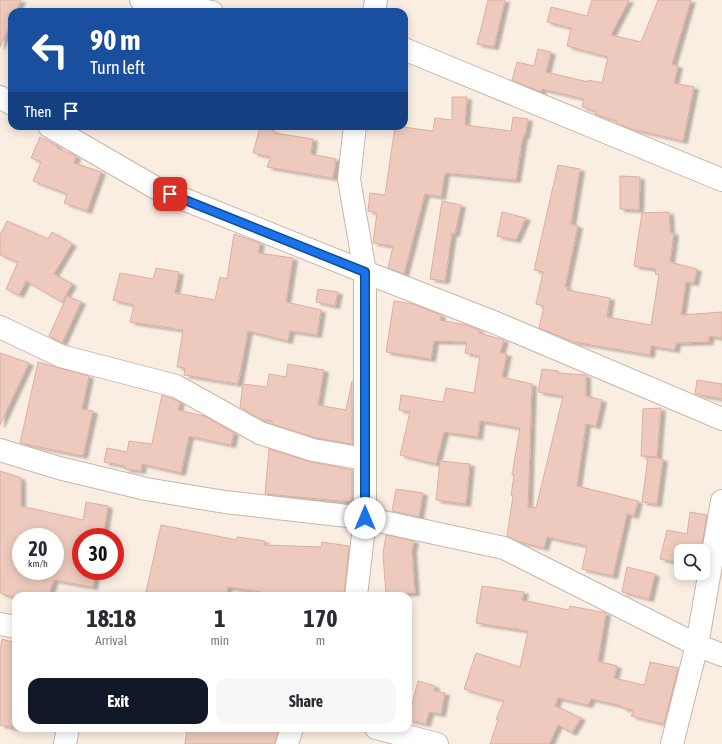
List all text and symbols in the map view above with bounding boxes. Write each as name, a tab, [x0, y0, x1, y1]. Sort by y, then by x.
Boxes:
icon: left	[24, 24, 76, 76]
text: 90 m	[90, 24, 140, 56]
text: Turn left	[90, 57, 145, 78]
icon: arrive	[60, 100, 82, 122]
text: Then	[24, 103, 52, 120]
pin	[153, 177, 187, 211]
icon: arrive	[159, 183, 181, 205]
position arrow	[344, 497, 386, 539]
speed limit sign: 30	[72, 528, 124, 580]
text: 20	[29, 537, 47, 560]
map controls	[674, 544, 710, 580]
button: search	[674, 544, 710, 580]
text: km/h	[28, 558, 48, 569]
text: 18:18	[87, 605, 136, 632]
text: 1	[214, 605, 225, 632]
text: 170	[304, 605, 337, 632]
text: Arrival	[95, 633, 127, 648]
text: min	[210, 633, 229, 648]
text: m	[316, 633, 325, 648]
button: Exit	[28, 678, 208, 724]
button: Share	[216, 678, 396, 724]

